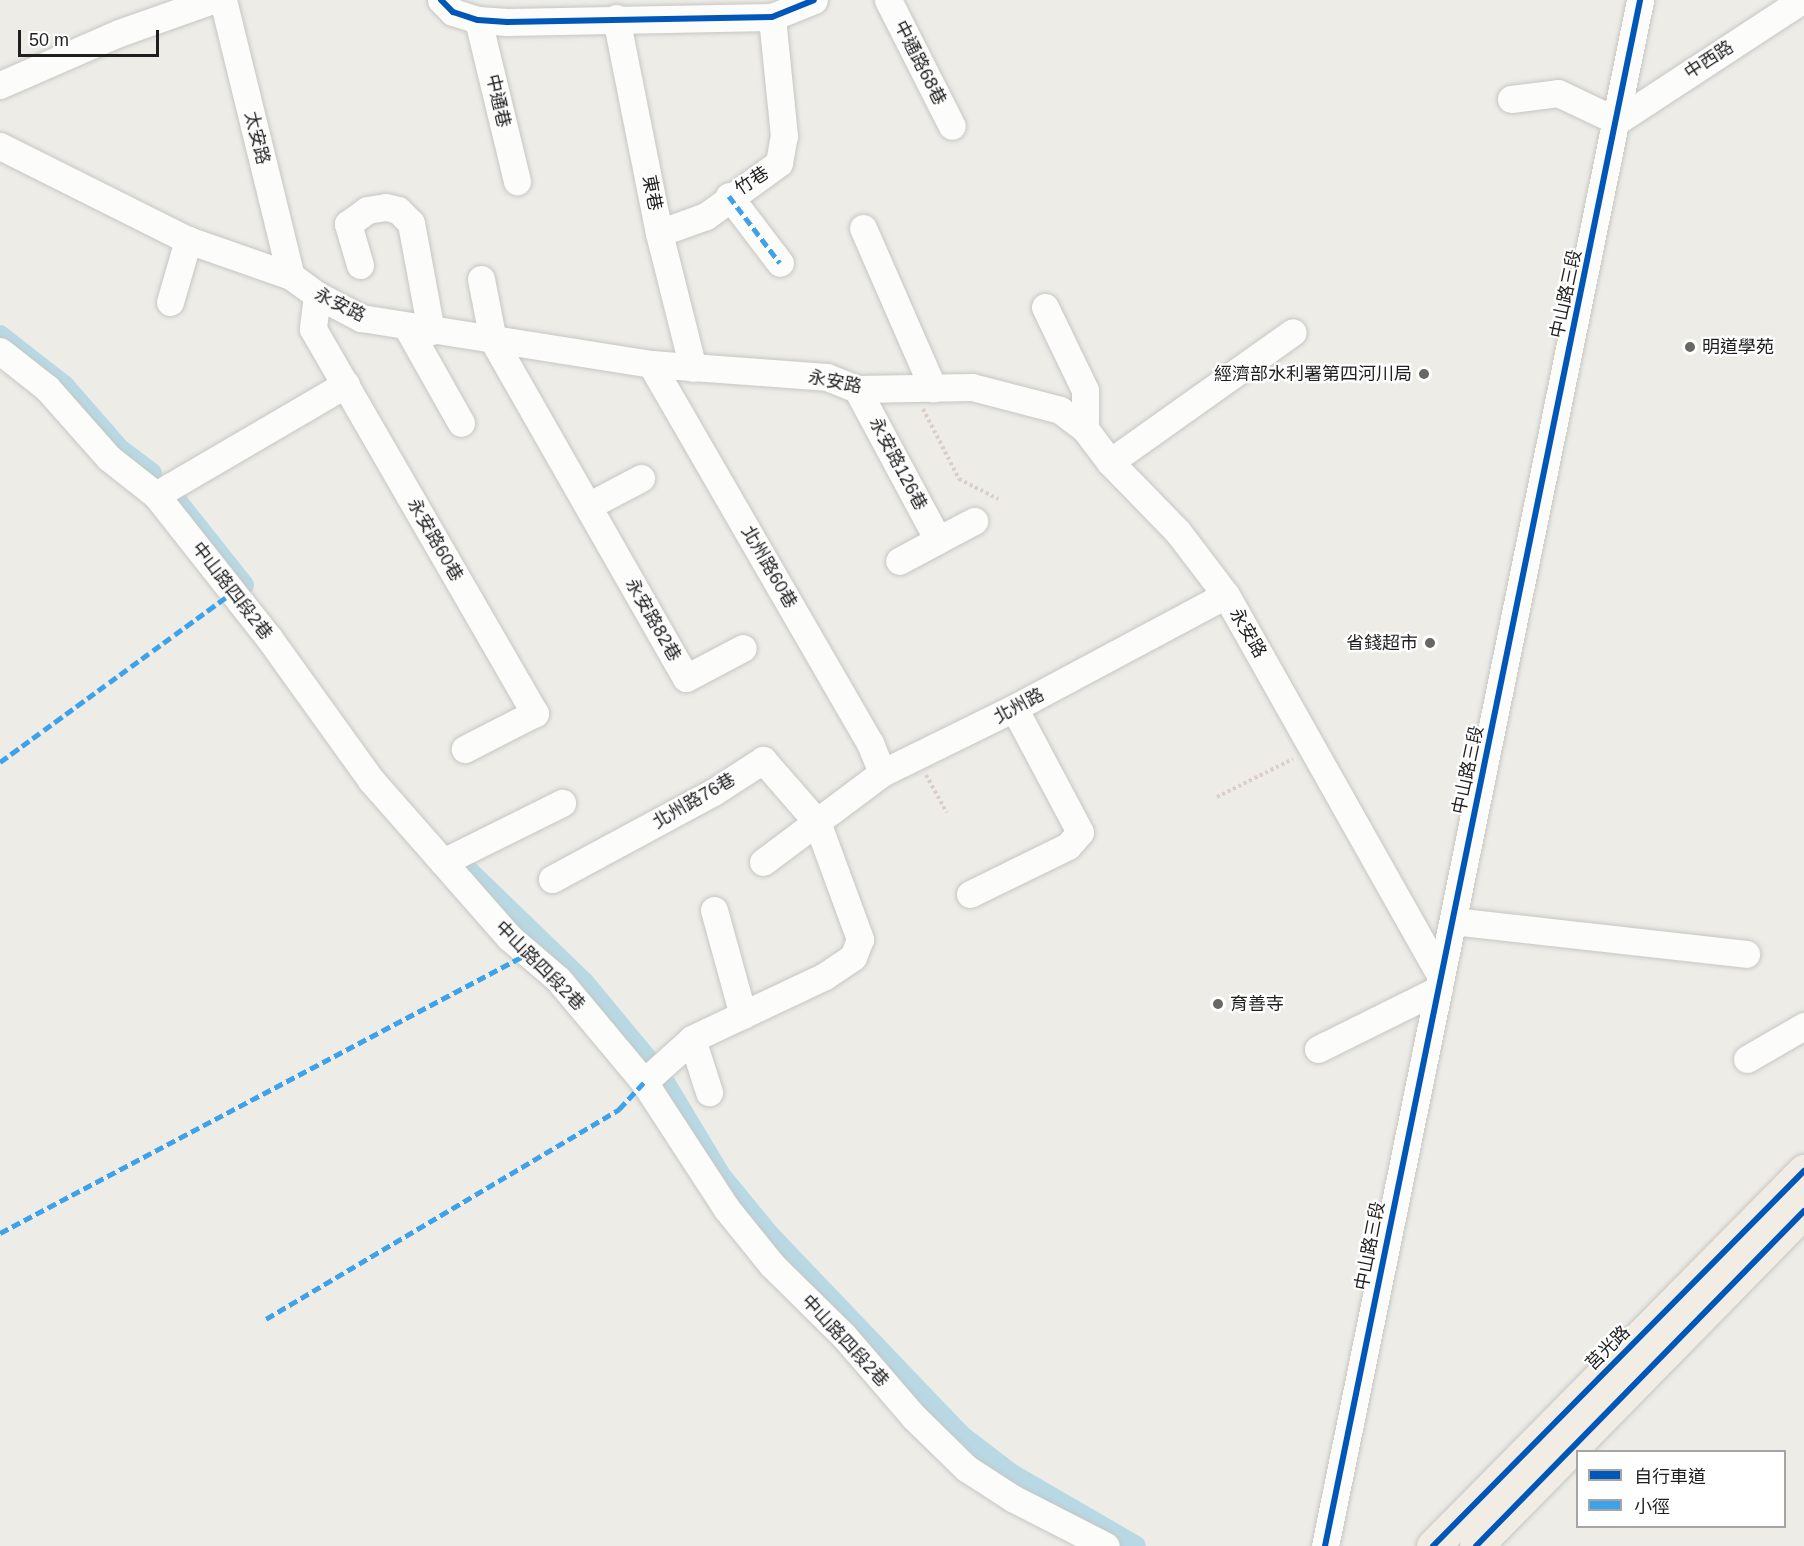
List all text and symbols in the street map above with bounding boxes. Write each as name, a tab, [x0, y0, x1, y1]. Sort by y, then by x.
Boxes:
street label: 中通路68巷	[889, 17, 951, 109]
scale bar	[21, 18, 162, 56]
text: 50 m	[29, 30, 69, 50]
street label: 中西路	[1680, 36, 1738, 84]
street label: 中通巷	[481, 72, 515, 130]
street label: 太安路	[240, 109, 274, 167]
street label: 竹巷	[731, 162, 773, 200]
street label: 東巷	[638, 173, 666, 213]
street label: 中山路三段	[1546, 248, 1586, 340]
street label: 永安路	[311, 283, 369, 327]
place label: 明道學苑	[1702, 336, 1774, 358]
marker: 明道學苑	[1683, 340, 1697, 354]
place label: 經濟部水利署第四河川局	[1214, 363, 1412, 385]
street label: 永安路	[806, 366, 864, 398]
marker: 經濟部水利署第四河川局	[1417, 367, 1431, 381]
street label: 永安路126巷	[865, 414, 931, 514]
street label: 永安路60巷	[403, 495, 467, 585]
street label: 北州路60巷	[737, 522, 801, 612]
street label: 中山路四段2巷	[187, 538, 277, 644]
street label: 永安路82巷	[621, 575, 685, 665]
street label: 永安路	[1225, 604, 1271, 662]
place label: 省錢超市	[1346, 632, 1418, 654]
marker: 省錢超市	[1423, 636, 1437, 650]
street label: 北州路	[990, 684, 1048, 728]
street label: 中山路三段	[1448, 724, 1488, 816]
street label: 北州路76巷	[649, 769, 739, 833]
street label: 中山路四段2巷	[491, 917, 589, 1015]
place label: 育善寺	[1230, 993, 1284, 1015]
marker: 育善寺	[1211, 997, 1225, 1011]
street label: 中山路三段	[1351, 1200, 1389, 1292]
street label: 中山路四段2巷	[797, 1290, 893, 1392]
street label: 莒光路	[1581, 1321, 1635, 1375]
legend	[1576, 1450, 1786, 1528]
text: 自行車道	[1634, 1467, 1706, 1487]
text: 小徑	[1634, 1497, 1670, 1517]

